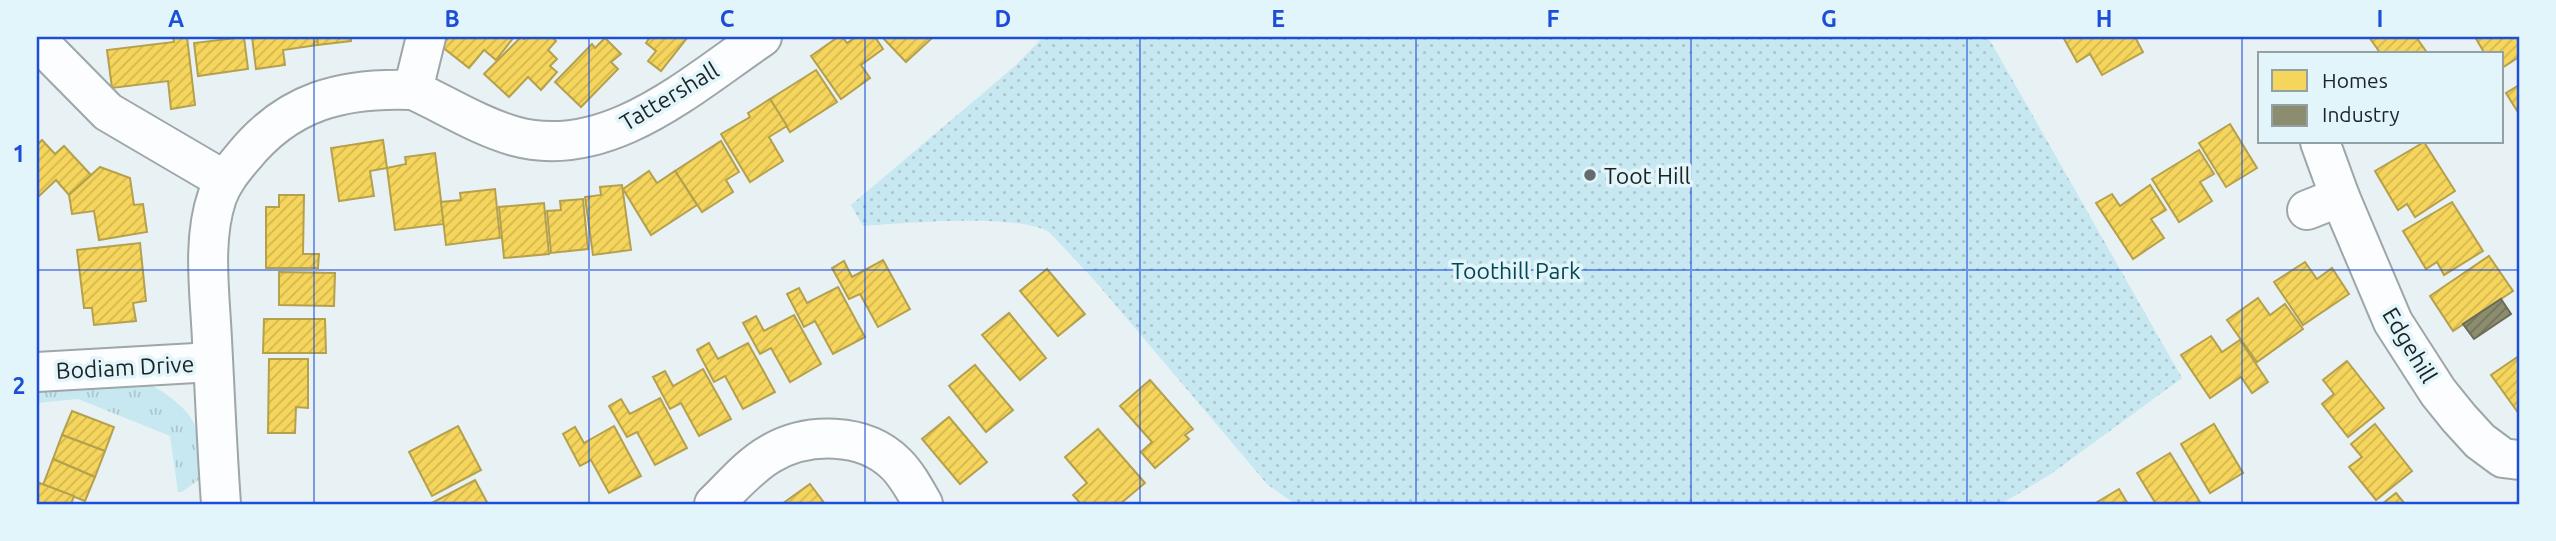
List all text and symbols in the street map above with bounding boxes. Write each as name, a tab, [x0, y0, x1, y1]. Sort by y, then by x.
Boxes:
text: A	[168, 6, 184, 31]
text: B	[444, 6, 460, 31]
text: C	[720, 6, 735, 31]
text: D	[995, 6, 1011, 31]
text: E	[1271, 6, 1285, 31]
text: F	[1547, 6, 1560, 31]
text: G	[1821, 6, 1837, 31]
text: H	[2096, 6, 2112, 31]
text: I	[2377, 6, 2383, 31]
legend	[2258, 52, 2504, 144]
street label: Tattershall	[615, 57, 723, 135]
text: Homes	[2322, 68, 2388, 92]
text: Industry	[2322, 102, 2400, 126]
text: 1	[13, 141, 25, 166]
place label: Toot Hill	[1604, 163, 1691, 188]
marker: Toot Hill	[1582, 167, 1598, 183]
park label: Toothill Park	[1451, 258, 1581, 283]
street label: Edgehill	[2378, 303, 2442, 387]
street label: Bodiam Drive	[55, 351, 195, 383]
text: 2	[13, 373, 25, 398]

